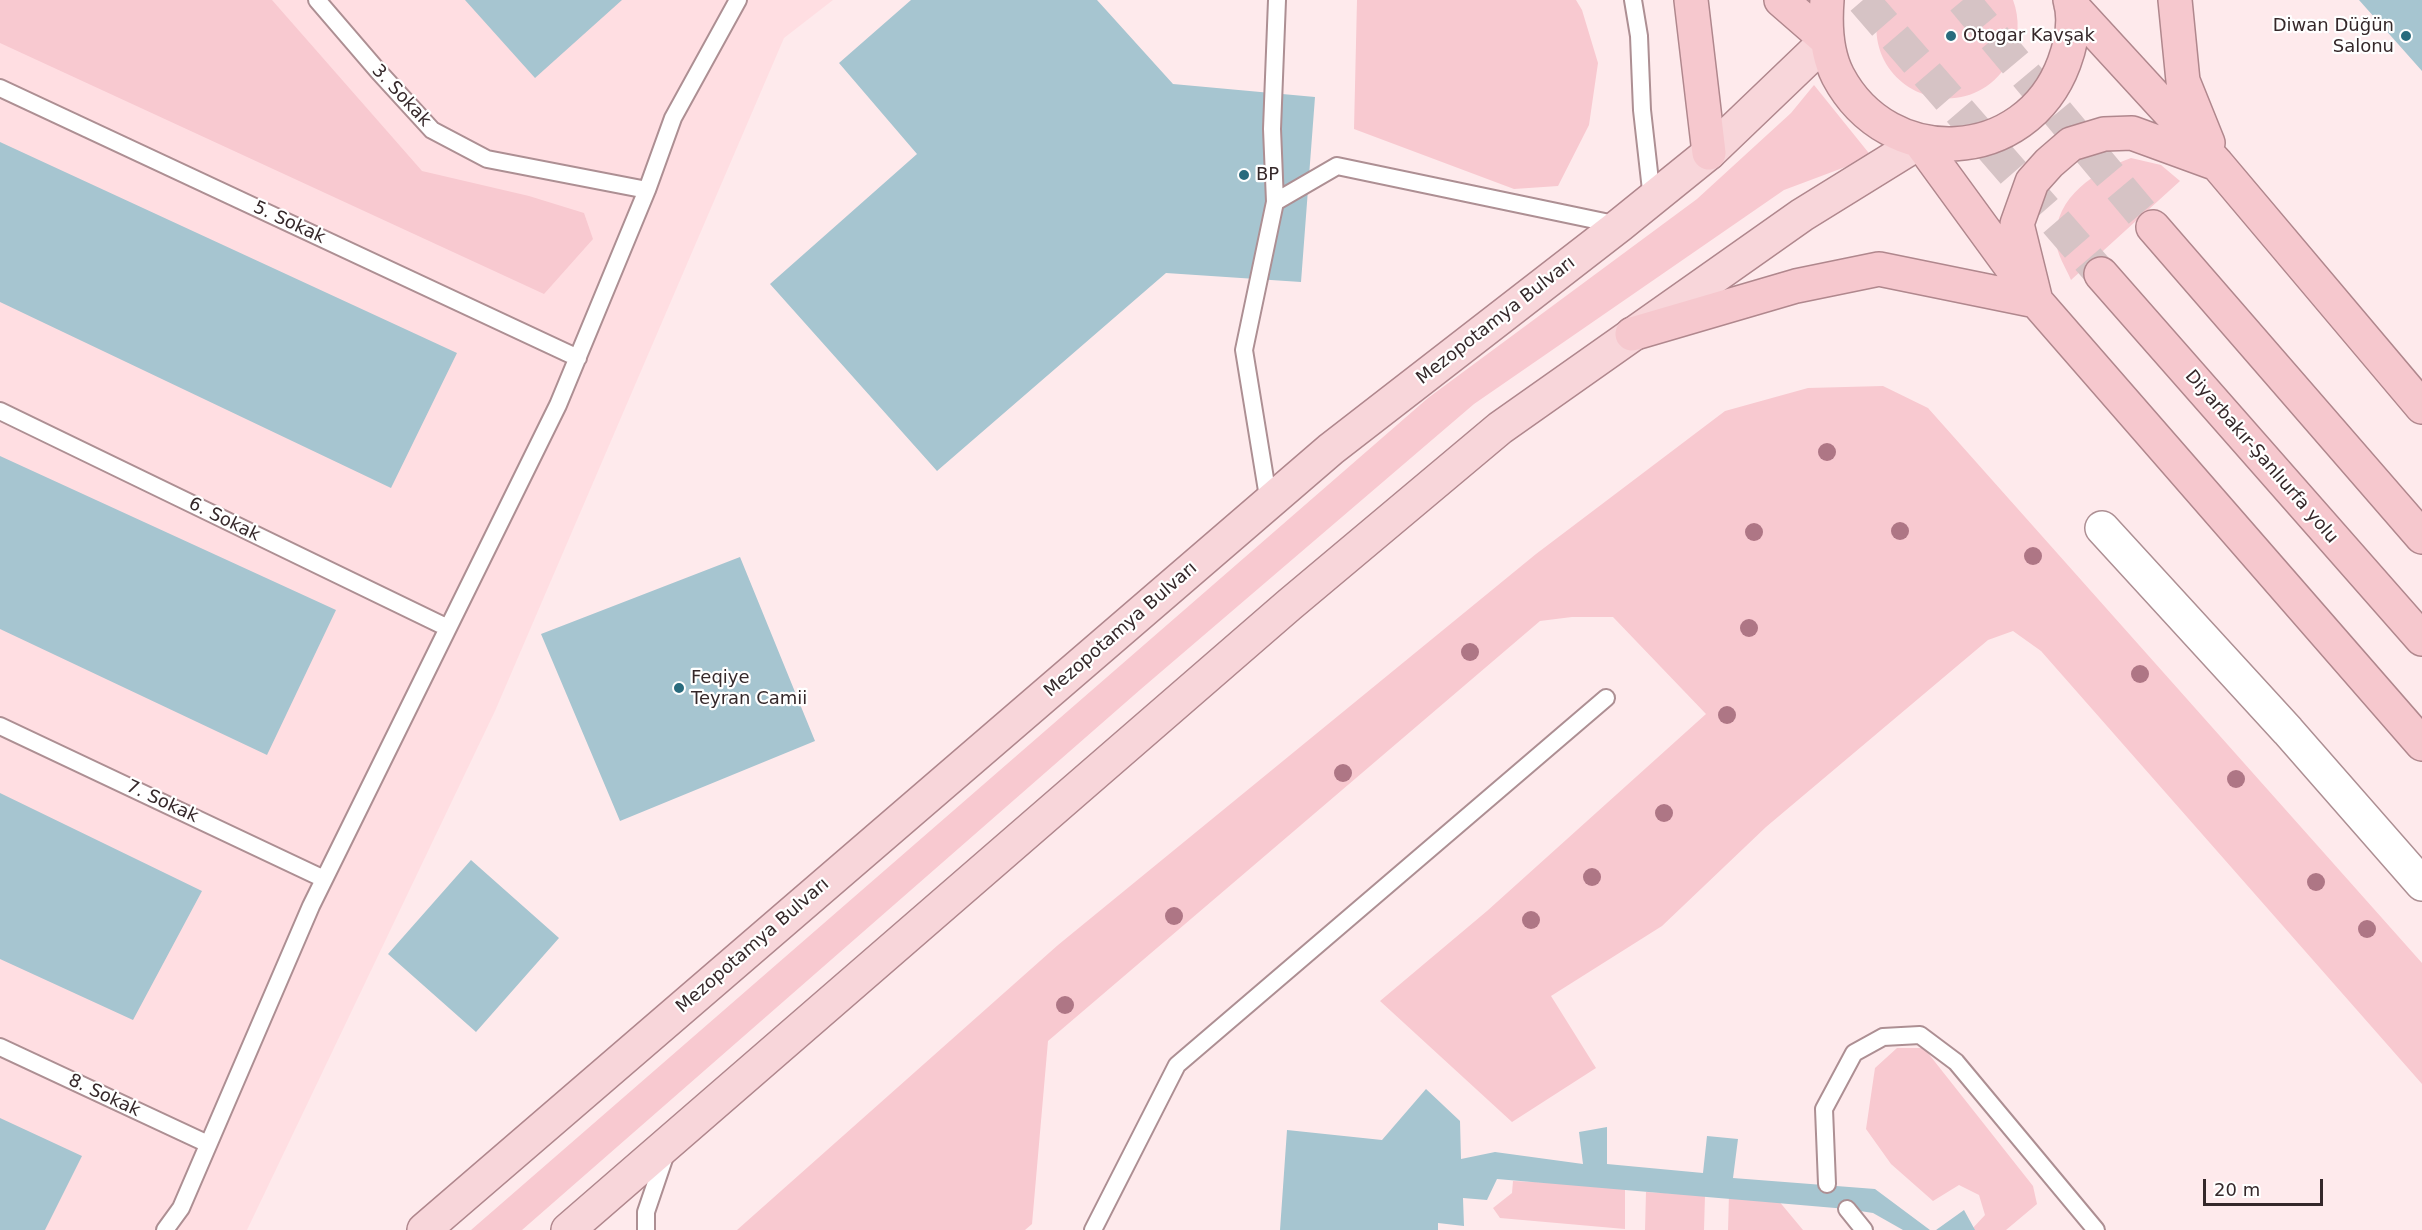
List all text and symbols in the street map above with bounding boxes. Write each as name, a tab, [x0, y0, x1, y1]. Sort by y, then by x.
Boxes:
place label: Diwan Düğün Salonu	[2273, 15, 2394, 57]
place label: Otogar Kavşak	[1963, 25, 2095, 47]
marker: Otogar Kavşak	[1944, 29, 1958, 43]
marker: Diwan Düğün Salonu	[2399, 29, 2413, 43]
street label: 3. Sokak	[367, 61, 435, 131]
place label: BP	[1256, 164, 1279, 186]
marker: BP	[1237, 168, 1251, 182]
street label: 5. Sokak	[250, 197, 328, 249]
street label: Mezopotamya Bulvarı	[1412, 252, 1580, 390]
street label: Diyarbakır-Şanlıurfa yolu	[2180, 366, 2342, 548]
street label: 6. Sokak	[185, 493, 263, 547]
street label: Mezopotamya Bulvarı	[1040, 558, 1202, 702]
place label: Feqiye Teyran Camii	[691, 667, 807, 710]
marker: Feqiye Teyran Camii	[672, 681, 686, 695]
street label: 7. Sokak	[123, 776, 201, 828]
street label: Mezopotamya Bulvarı	[672, 874, 834, 1018]
street label: 8. Sokak	[65, 1070, 143, 1122]
scale bar	[2206, 1167, 2326, 1205]
text: 20 m	[2214, 1179, 2260, 1200]

